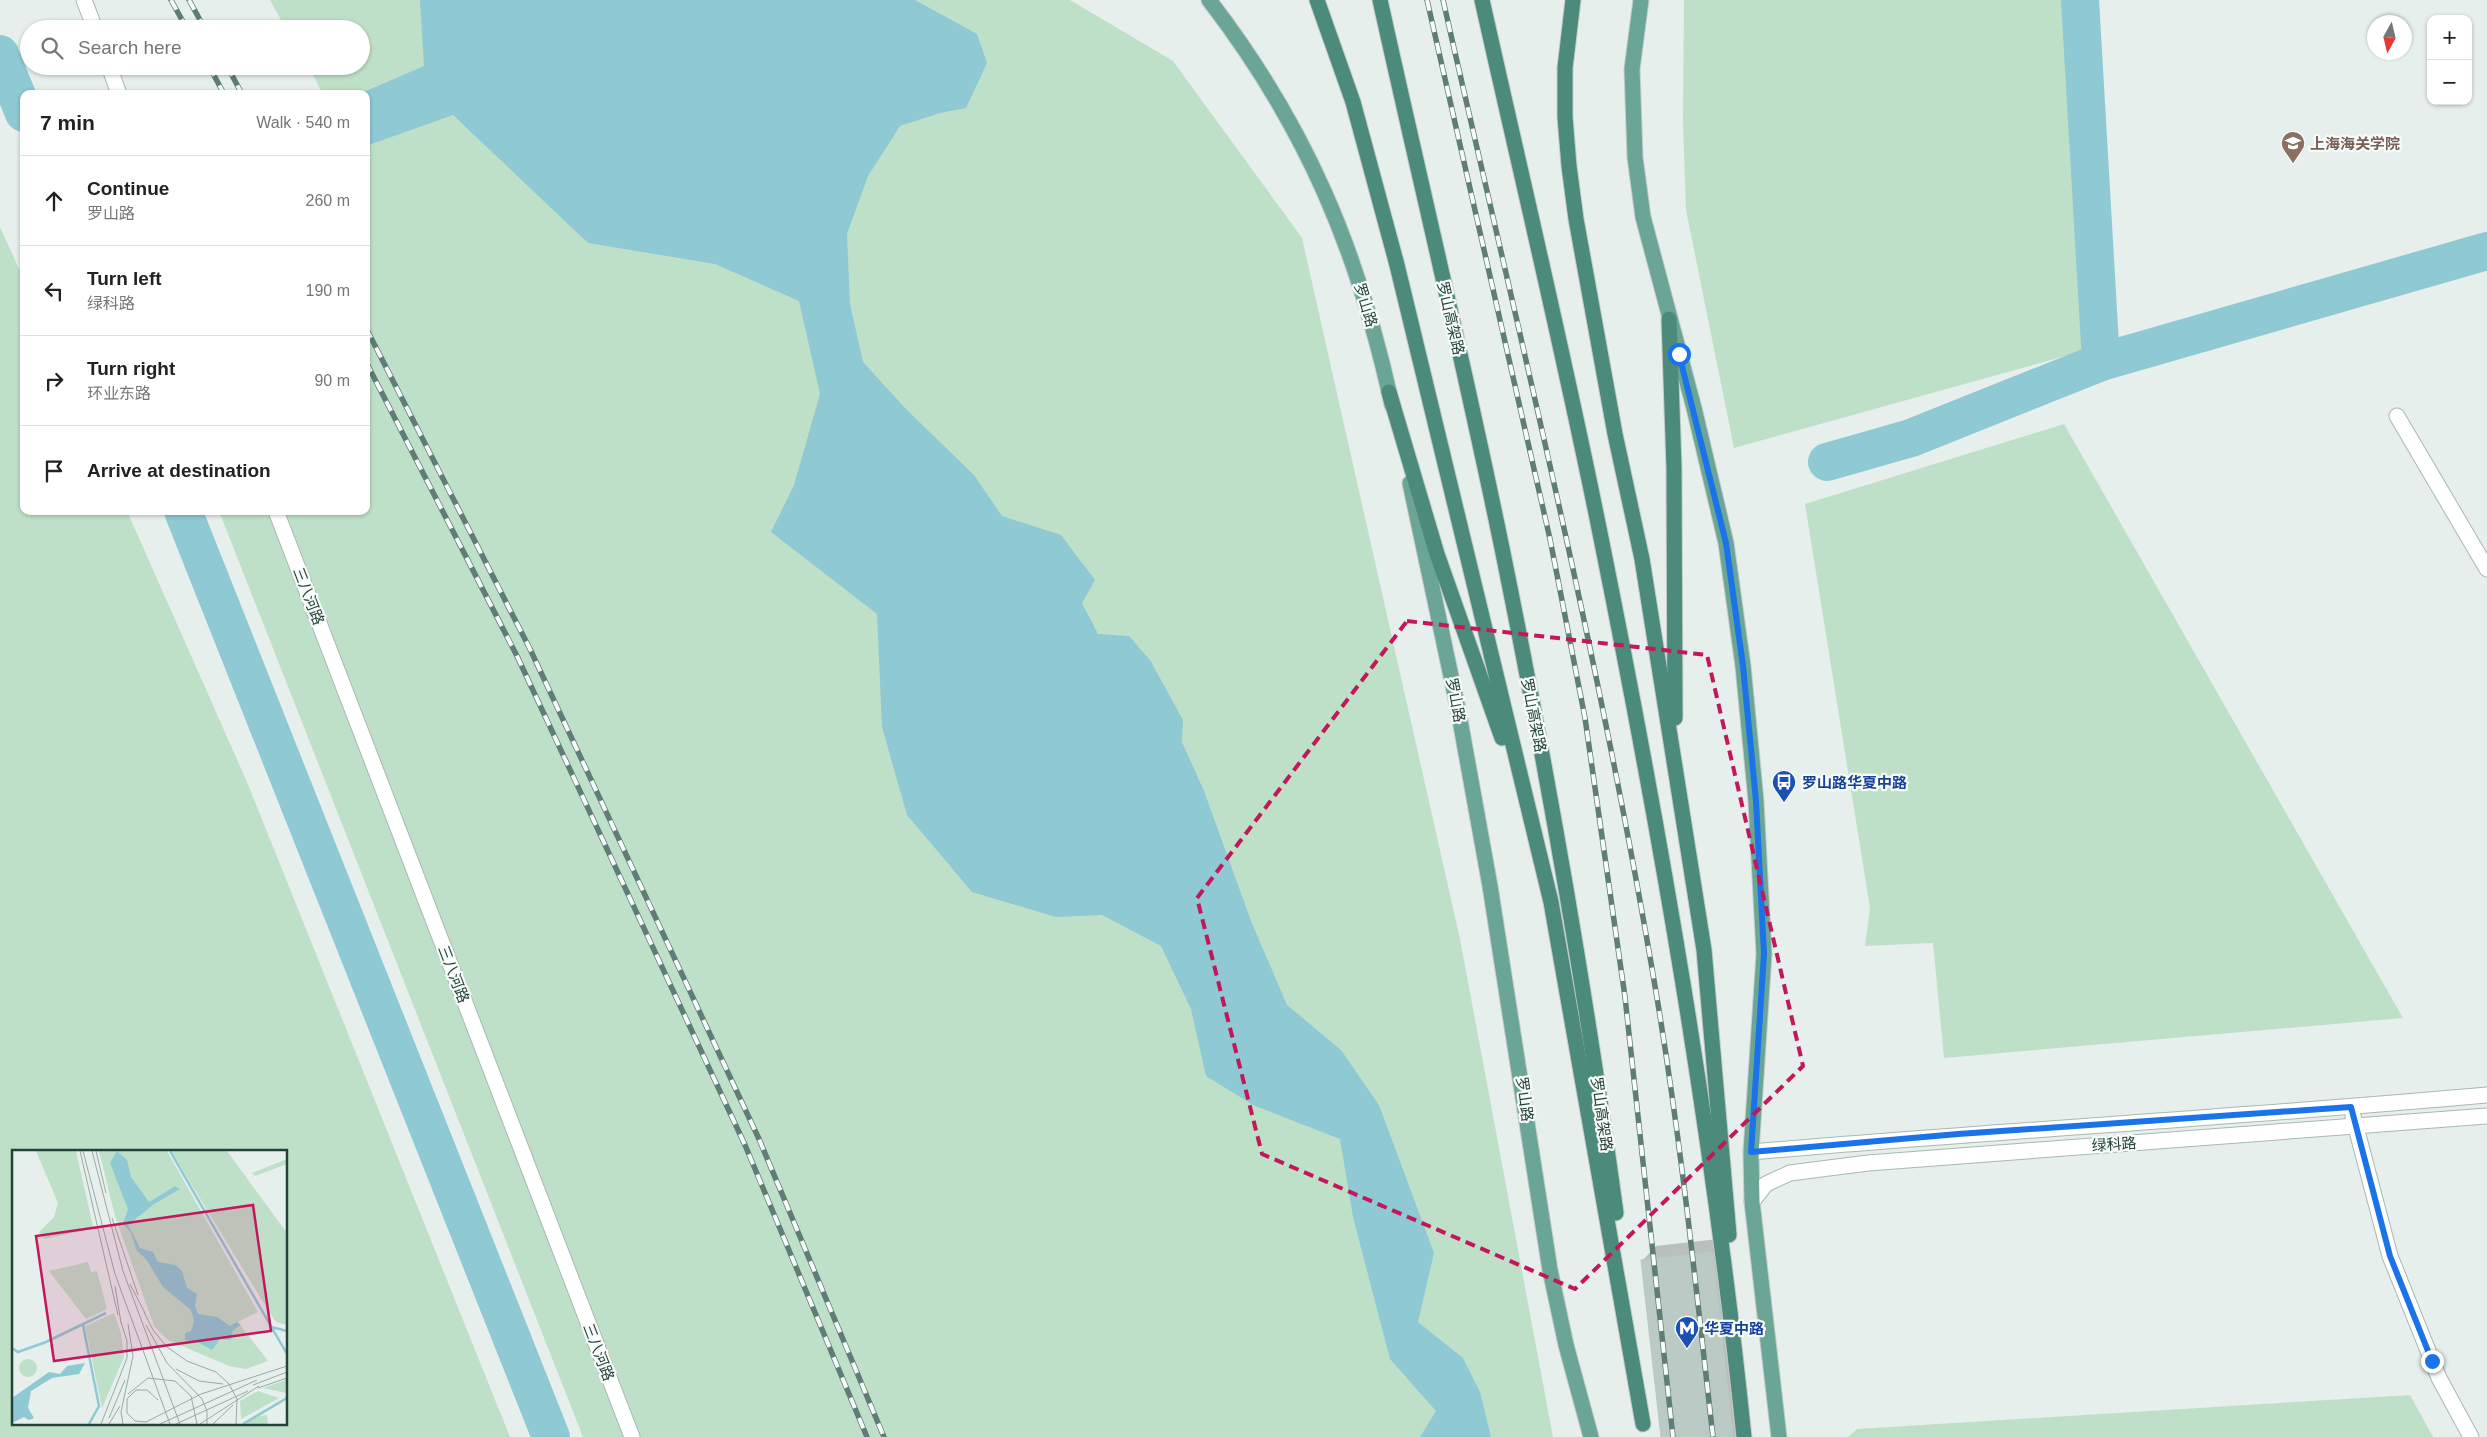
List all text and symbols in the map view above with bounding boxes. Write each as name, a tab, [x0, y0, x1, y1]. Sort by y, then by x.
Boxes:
north arrow	[2367, 15, 2412, 60]
map controls	[2427, 15, 2472, 105]
button: +	[2427, 15, 2472, 60]
search box	[20, 20, 370, 75]
icon: search	[38, 34, 66, 62]
text: Search here	[78, 37, 182, 58]
button: −	[2427, 60, 2472, 105]
text: 7 min	[40, 111, 95, 134]
text: Walk · 540 m	[256, 114, 350, 131]
school or university icon: 上海海关学院	[2280, 130, 2306, 164]
place label: 上海海关学院	[2310, 135, 2400, 152]
text: Continue	[87, 178, 169, 199]
icon: ahead	[40, 187, 68, 215]
text: 260 m	[306, 192, 350, 209]
text: 罗山路	[87, 205, 135, 222]
text: Turn left	[87, 268, 162, 289]
icon: left	[40, 277, 68, 305]
street label: 罗山高架路	[1434, 280, 1468, 356]
street label: 罗山路	[1351, 281, 1381, 329]
text: 190 m	[306, 282, 350, 299]
text: 绿科路	[87, 295, 135, 312]
route start	[1668, 343, 1691, 366]
text: Turn right	[87, 358, 175, 379]
icon: right	[40, 367, 68, 395]
text: 90 m	[314, 372, 350, 389]
text: 环业东路	[87, 385, 151, 402]
icon: arrive	[40, 457, 68, 485]
text: Arrive at destination	[87, 460, 271, 481]
street label: 三八河路	[290, 565, 328, 627]
street label: 罗山路	[1443, 676, 1469, 724]
street label: 罗山高架路	[1518, 677, 1550, 753]
bus stop icon: 罗山路华夏中路	[1771, 769, 1797, 803]
place label: 罗山路华夏中路	[1802, 774, 1907, 791]
street label: 三八河路	[435, 943, 473, 1005]
street label: 罗山路	[1513, 1076, 1537, 1122]
street label: 罗山高架路	[1588, 1076, 1616, 1152]
street label: 绿科路	[2091, 1134, 2137, 1154]
inset map	[12, 1150, 288, 1424]
metro station icon: 华夏中路	[1674, 1315, 1700, 1349]
place label: 华夏中路	[1704, 1320, 1764, 1337]
street label: 三八河路	[580, 1321, 618, 1383]
route end	[2421, 1350, 2444, 1373]

